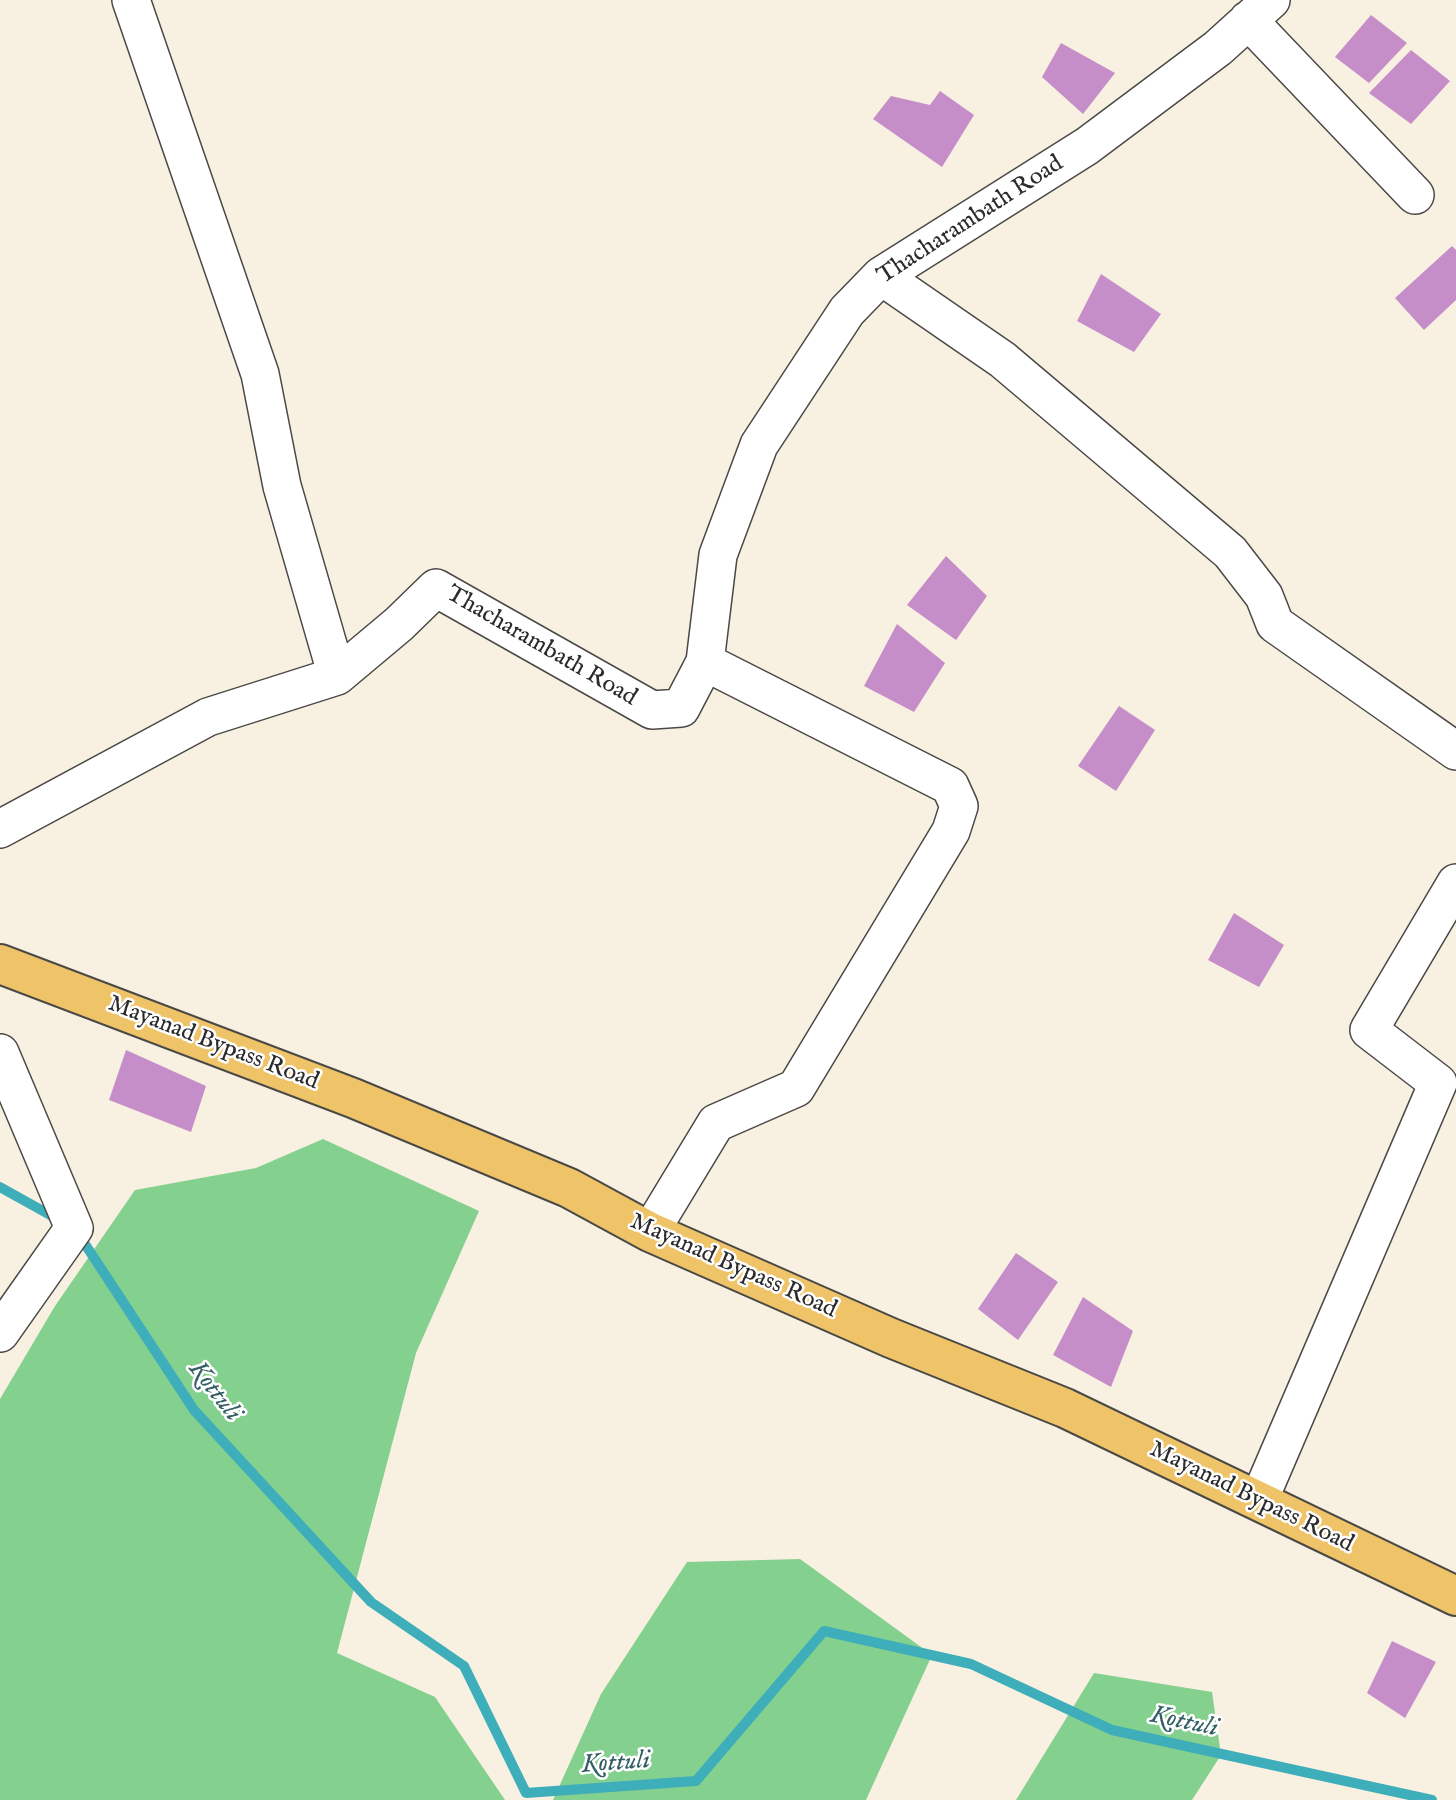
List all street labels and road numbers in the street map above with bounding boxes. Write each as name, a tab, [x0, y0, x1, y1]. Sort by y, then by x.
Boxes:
street label: Thacharambath Road	[873, 150, 1069, 292]
street label: Thacharambath Road	[440, 581, 642, 713]
street label: Mayanad Bypass Road	[104, 991, 322, 1097]
street label: Mayanad Bypass Road	[625, 1208, 841, 1326]
street label: Mayanad Bypass Road	[1144, 1436, 1358, 1560]

